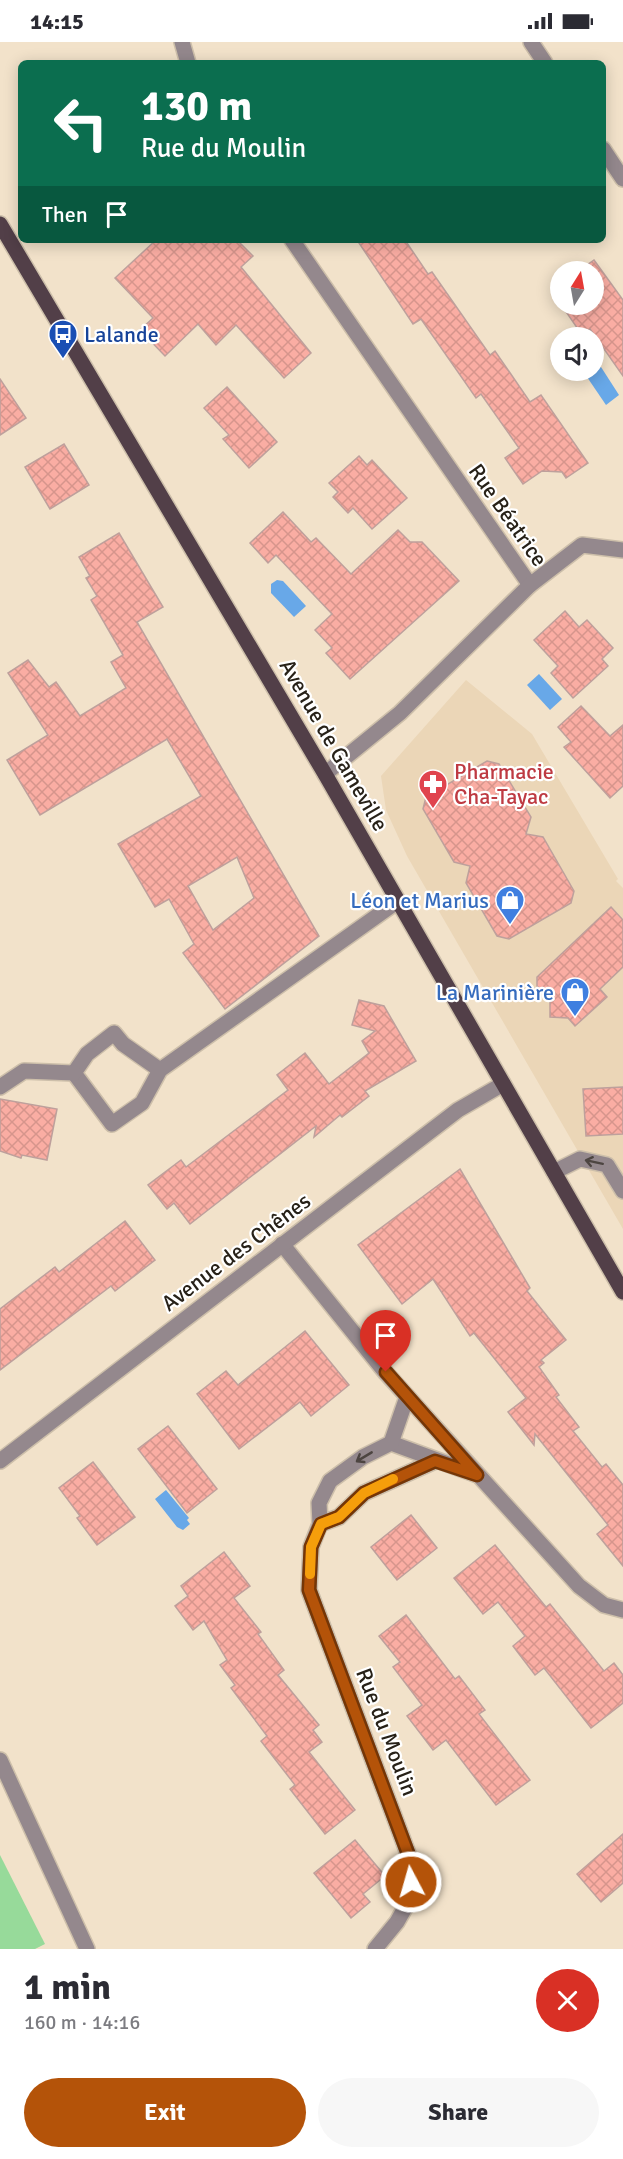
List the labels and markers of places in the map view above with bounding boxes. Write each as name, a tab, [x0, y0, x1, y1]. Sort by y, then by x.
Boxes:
bus stop icon: Lalande	[47, 318, 79, 360]
place label: Lalande	[84, 321, 159, 348]
place label: Pharmacie Cha-Tayac	[454, 758, 554, 810]
pharmacy icon: Pharmacie Cha-Tayac	[417, 768, 449, 810]
shop icon: Léon et Marius	[494, 884, 526, 926]
place label: Léon et Marius	[350, 887, 489, 914]
shop icon: La Marinière	[559, 976, 591, 1018]
place label: La Marinière	[436, 979, 554, 1006]
pin	[360, 1310, 411, 1372]

